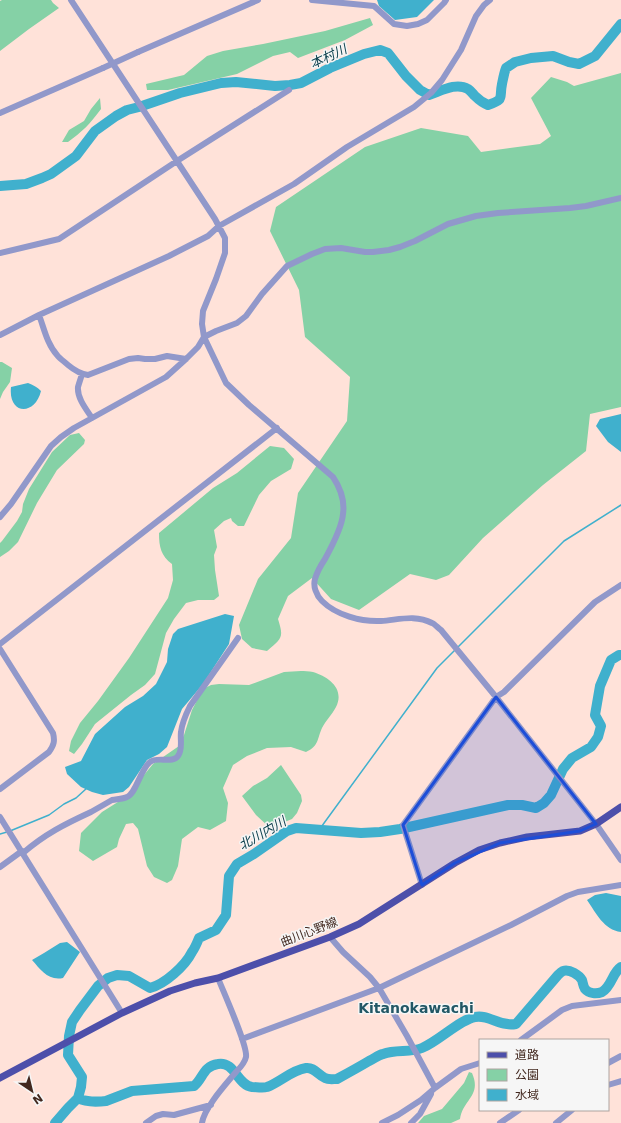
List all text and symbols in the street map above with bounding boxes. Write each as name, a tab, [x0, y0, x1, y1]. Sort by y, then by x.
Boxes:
water label: 本村川	[307, 41, 351, 71]
water label: 北川内川	[236, 813, 290, 853]
street label: 曲川心野線	[278, 915, 340, 949]
district label: Kitanokawachi	[358, 1000, 474, 1016]
legend	[479, 1039, 609, 1111]
text: 道路	[515, 1048, 539, 1062]
text: 公園	[515, 1068, 539, 1082]
north arrow	[12, 1071, 52, 1111]
text: 水域	[515, 1088, 539, 1102]
text: N	[30, 1091, 45, 1107]

